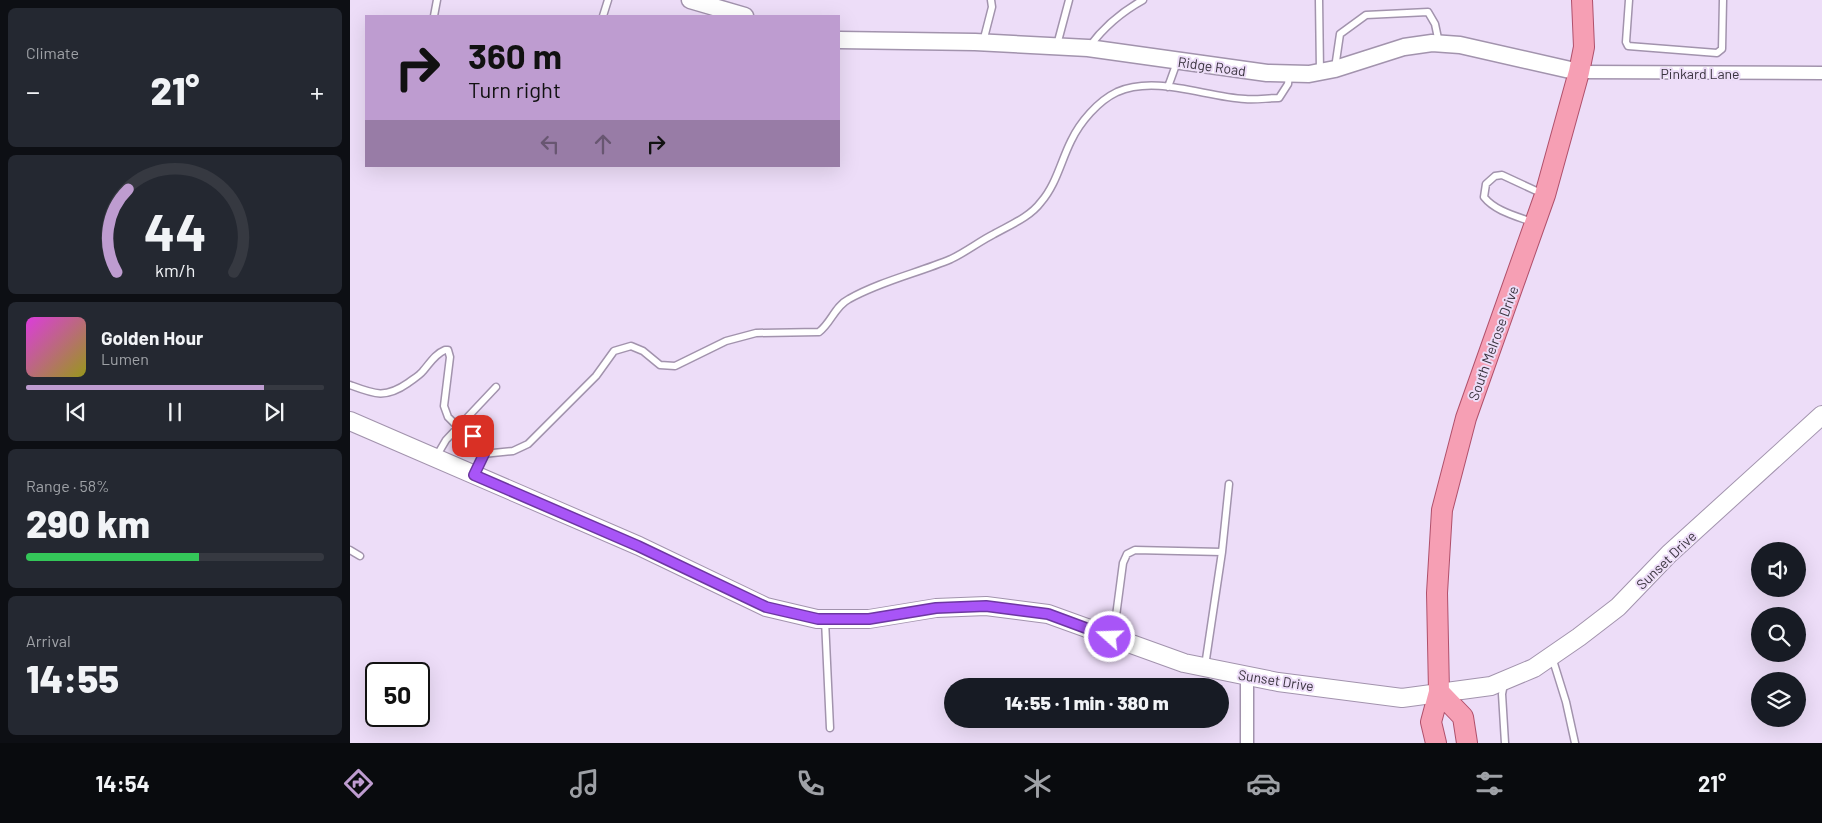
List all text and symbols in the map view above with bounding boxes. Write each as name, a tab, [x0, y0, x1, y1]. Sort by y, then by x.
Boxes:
text: 360 m	[468, 34, 562, 76]
icon: right	[385, 35, 450, 100]
text: Climate	[26, 43, 79, 62]
street label: Ridge Road	[1177, 53, 1247, 79]
street label: Pinkard Lane	[1661, 65, 1739, 82]
text: 21°	[150, 67, 200, 113]
text: −	[26, 74, 40, 108]
text: +	[310, 74, 324, 108]
text: Turn right	[468, 76, 561, 102]
icon: left	[536, 130, 564, 158]
icon: ahead	[589, 130, 617, 158]
icon: right	[642, 130, 670, 158]
text: 44	[144, 199, 206, 261]
text: km/h	[155, 259, 195, 281]
street label: South Melrose Drive	[1464, 284, 1522, 402]
text: Golden Hour	[101, 326, 203, 349]
text: Lumen	[101, 349, 149, 368]
icon: previous	[62, 398, 90, 426]
icon: pause	[161, 398, 189, 426]
icon: next	[260, 398, 288, 426]
pin	[452, 415, 494, 457]
icon: arrive	[459, 422, 487, 450]
text: Range · 58%	[26, 476, 110, 495]
text: 290 km	[26, 500, 150, 546]
street label: Sunset Drive	[1633, 527, 1699, 593]
map controls	[1751, 542, 1806, 727]
button: sound	[1751, 542, 1806, 597]
button: search	[1751, 607, 1806, 662]
position arrow	[1083, 610, 1135, 662]
text: Arrival	[26, 631, 71, 650]
text: 14:55	[26, 655, 119, 701]
speed limit sign: 50	[365, 662, 430, 727]
street label: Sunset Drive	[1237, 666, 1315, 694]
button: layers	[1751, 672, 1806, 727]
text: 14:55 · 1 min · 380 m	[1004, 691, 1169, 714]
icon: directions	[341, 766, 376, 801]
icon: music	[567, 766, 602, 801]
icon: phone	[793, 766, 828, 801]
icon: climate	[1020, 766, 1055, 801]
icon: car	[1246, 766, 1281, 801]
icon: filters	[1472, 766, 1507, 801]
text: 14:54	[96, 770, 150, 796]
text: 21°	[1698, 770, 1726, 796]

